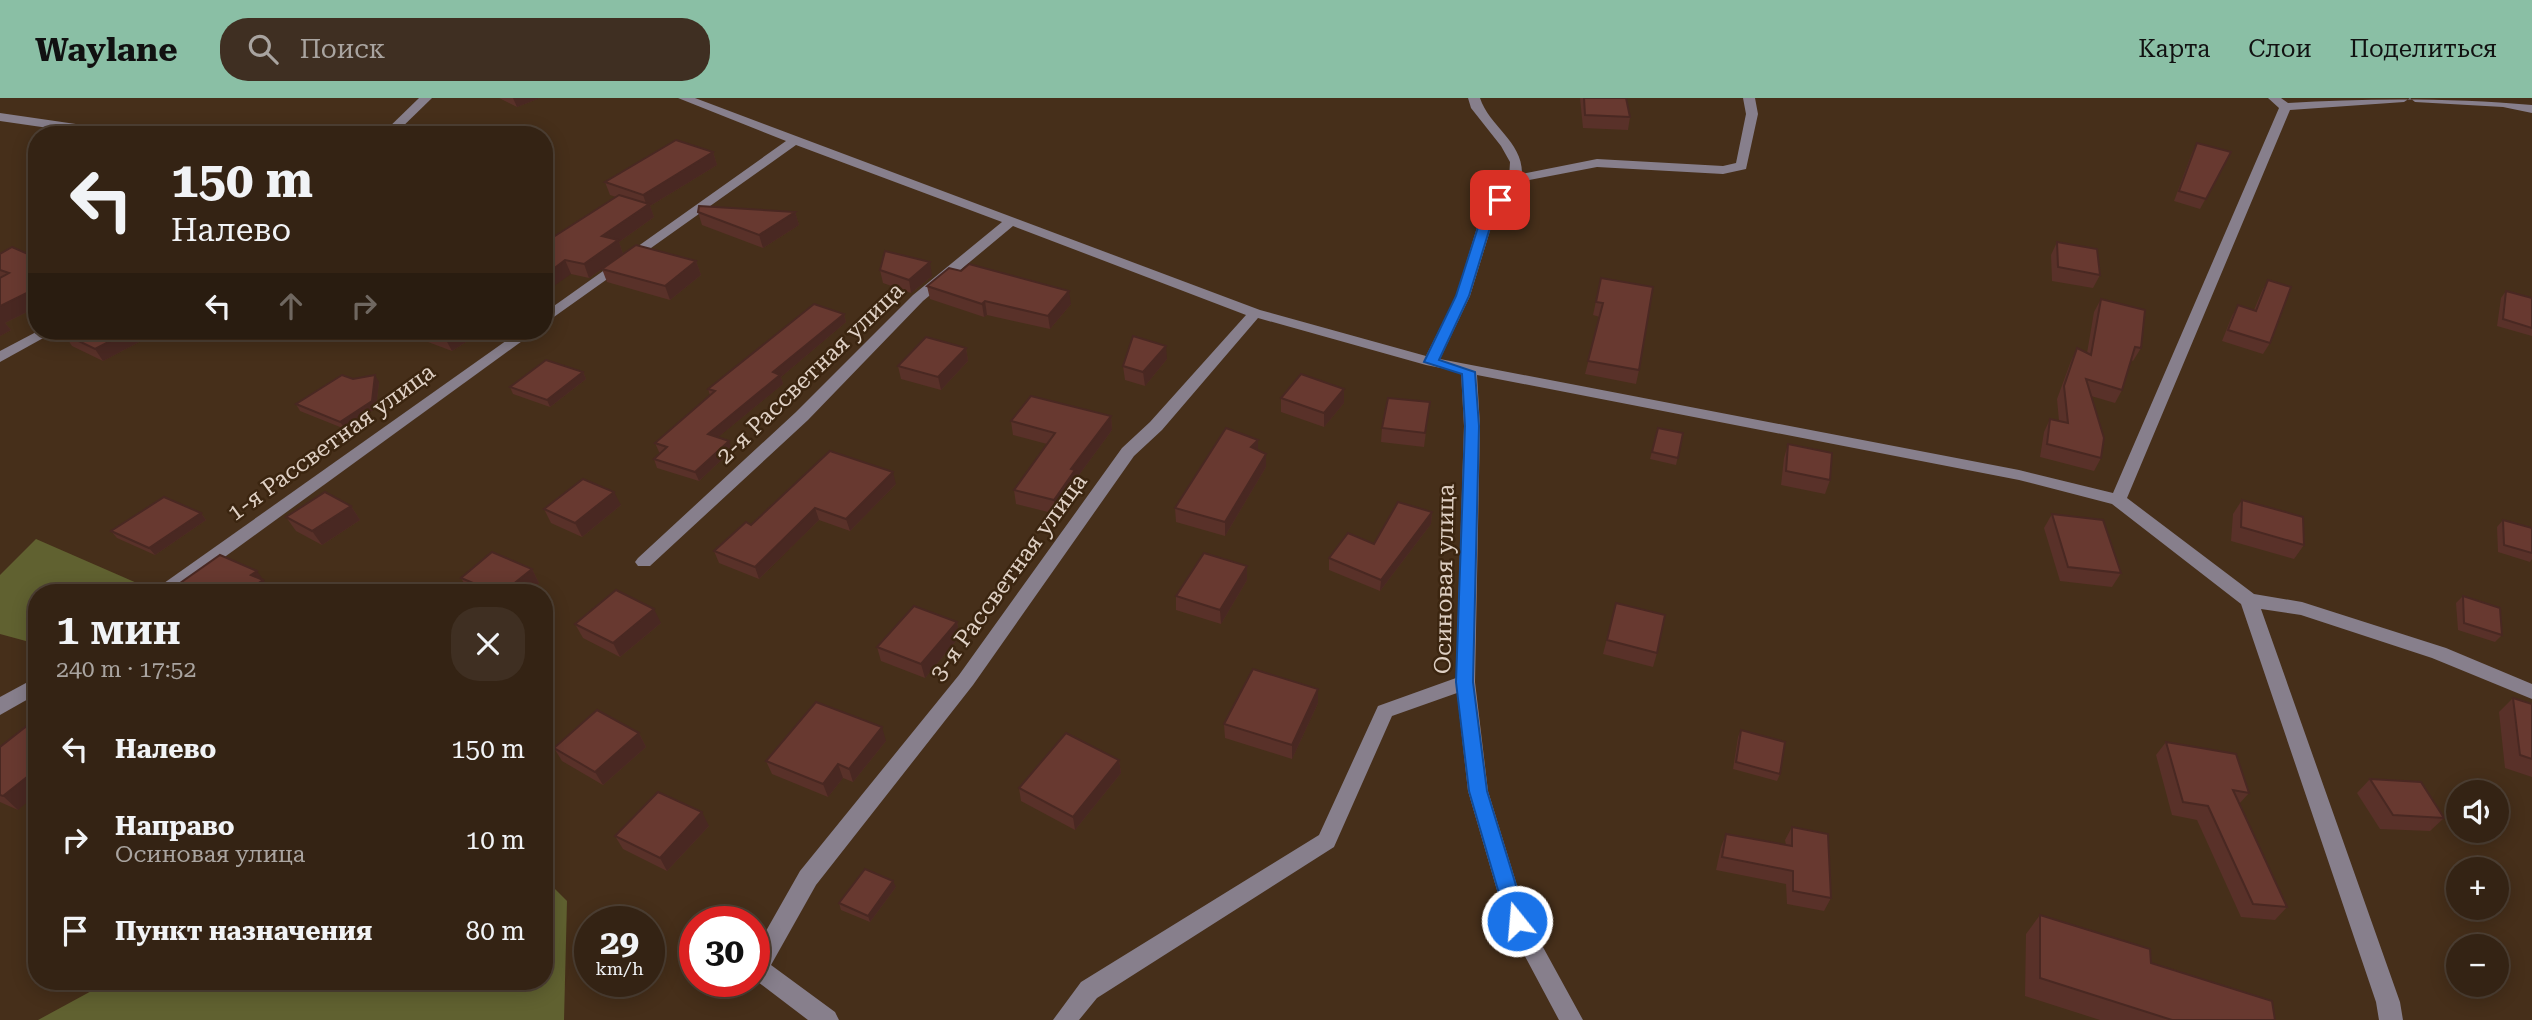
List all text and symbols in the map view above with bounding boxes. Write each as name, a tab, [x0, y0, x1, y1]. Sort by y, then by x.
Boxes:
search box	[220, 18, 710, 81]
text: Waylane	[35, 30, 178, 69]
icon: search	[244, 30, 282, 68]
text: Поиск	[300, 34, 385, 64]
text: Карта	[2138, 35, 2210, 63]
text: Слои	[2248, 35, 2311, 63]
text: Поделиться	[2349, 35, 2497, 63]
text: 150 m	[171, 152, 313, 209]
icon: left	[56, 154, 147, 245]
pin	[1470, 170, 1530, 230]
icon: arrive	[1481, 181, 1519, 219]
text: Налево	[171, 211, 291, 249]
street label: 2-я Рассветная улица	[711, 277, 910, 470]
icon: left	[199, 287, 237, 325]
icon: ahead	[272, 287, 310, 325]
icon: right	[345, 287, 383, 325]
street label: 1-я Рассветная улица	[222, 358, 441, 527]
street label: 3-я Рассветная улица	[924, 468, 1093, 686]
street label: Осиновая улица	[1429, 483, 1460, 674]
text: 1 мин	[56, 605, 181, 654]
button: close	[451, 607, 525, 681]
text: 240 m · 17:52	[56, 656, 196, 683]
icon: left	[56, 730, 94, 768]
text: Налево	[115, 734, 216, 764]
text: 150 m	[451, 734, 525, 764]
map controls	[2446, 780, 2509, 997]
button: sound	[2446, 780, 2509, 843]
text: Направо	[115, 811, 235, 841]
icon: right	[56, 821, 94, 859]
text: 10 m	[466, 825, 525, 855]
text: Осиновая улица	[115, 841, 305, 868]
button: +	[2446, 857, 2509, 920]
position arrow	[1480, 884, 1554, 958]
speed limit sign: 30	[679, 906, 770, 997]
icon: arrive	[56, 912, 94, 950]
text: Пункт назначения	[115, 916, 372, 946]
text: 80 m	[466, 916, 525, 946]
text: 29	[600, 922, 639, 963]
button: −	[2446, 934, 2509, 997]
text: km/h	[595, 958, 644, 979]

